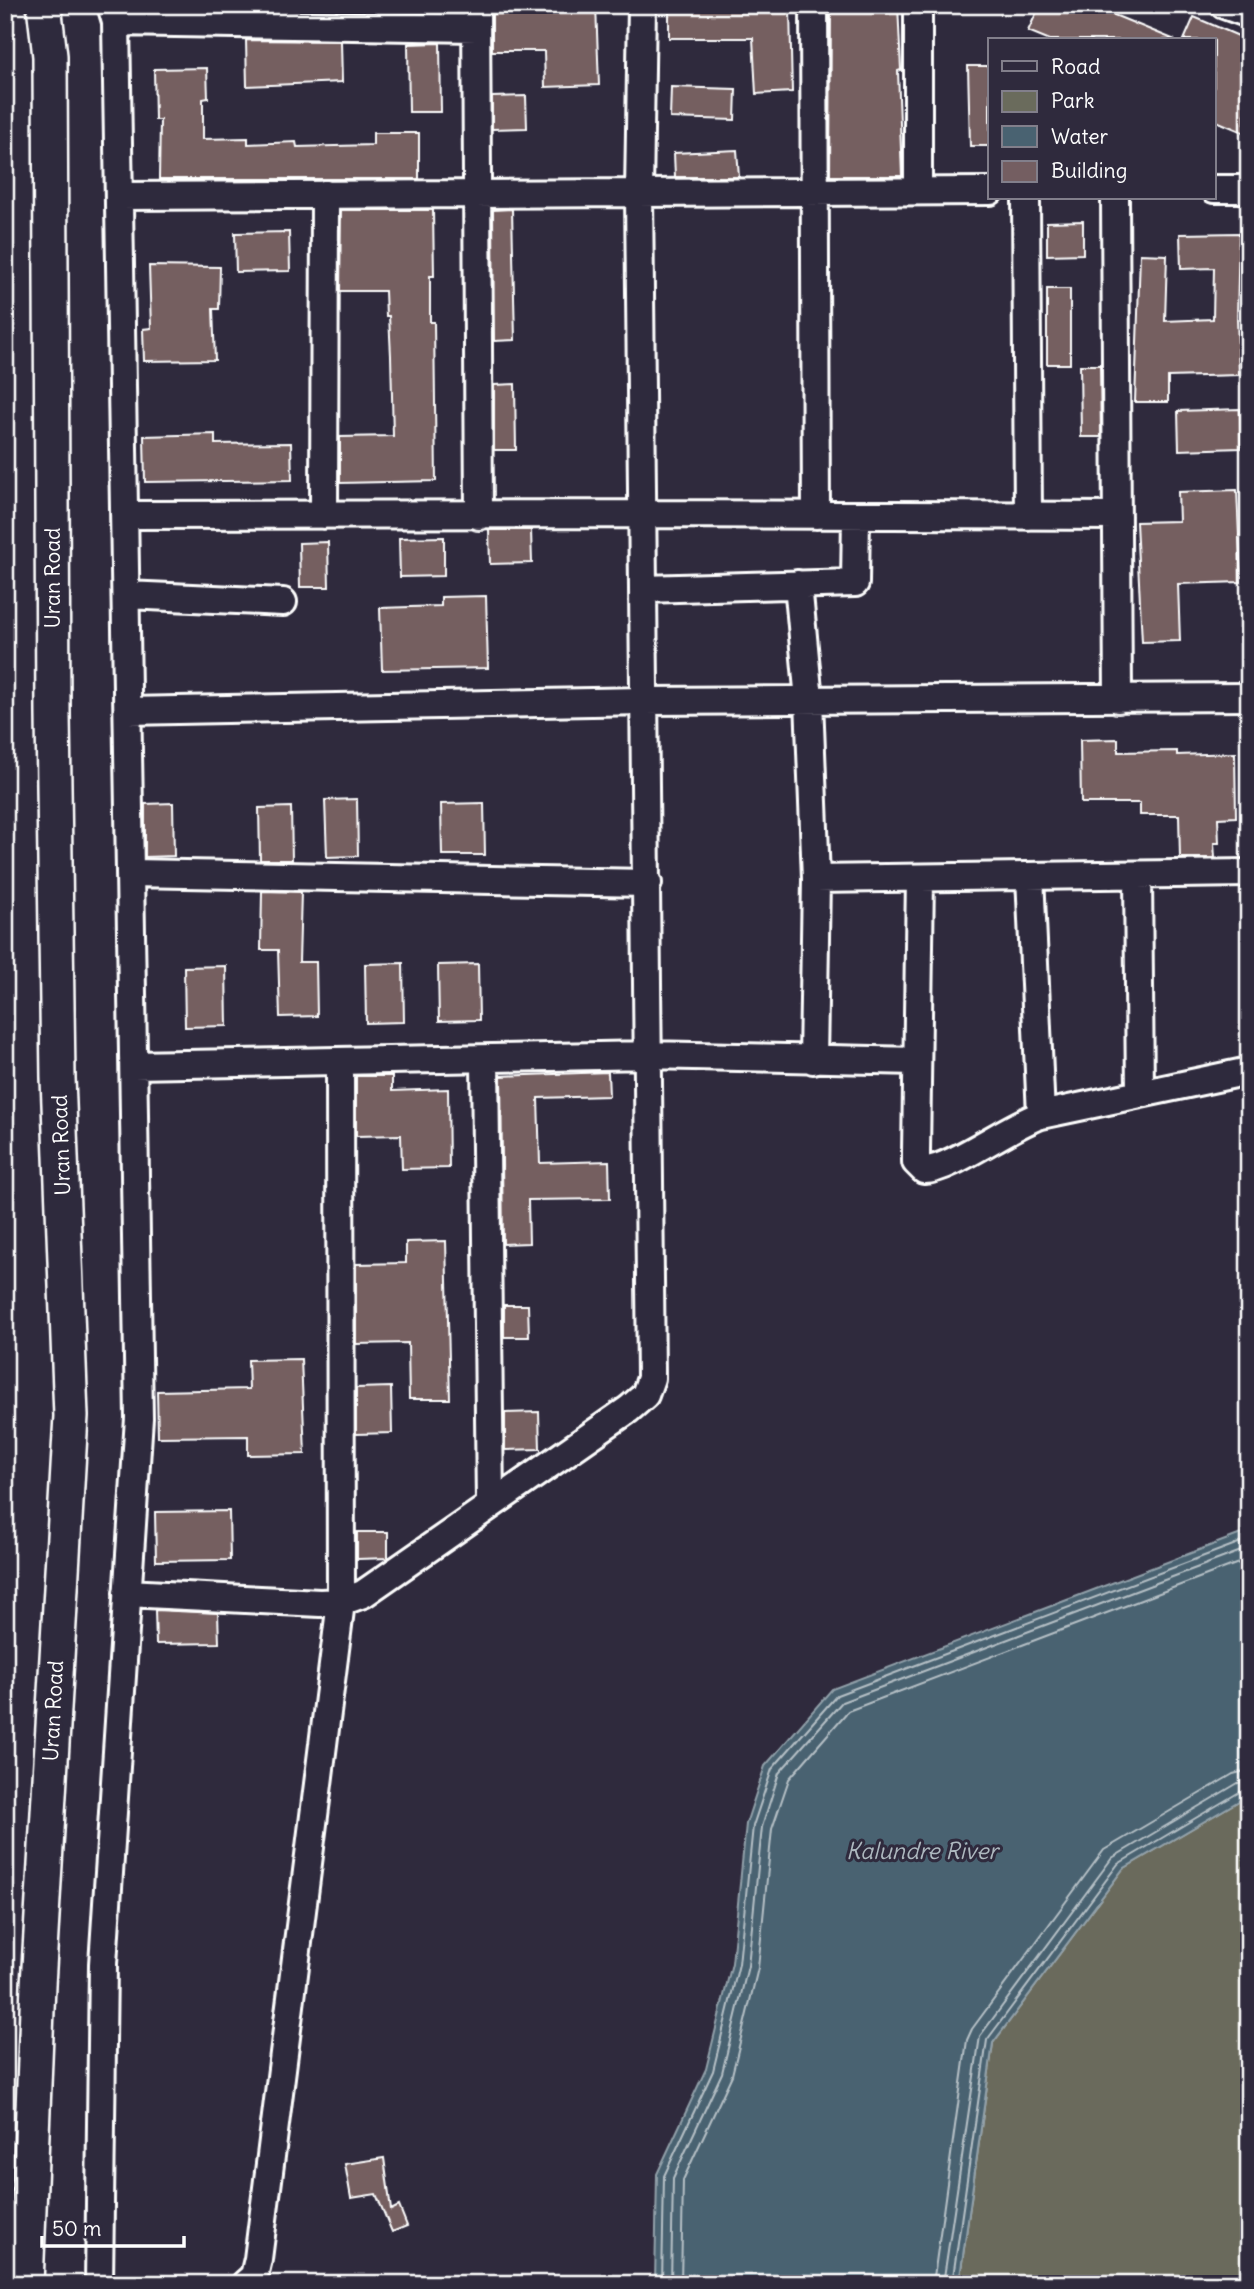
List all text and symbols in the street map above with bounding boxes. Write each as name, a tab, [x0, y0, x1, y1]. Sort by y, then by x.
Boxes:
legend	[988, 38, 1216, 200]
text: Road	[1051, 53, 1100, 80]
text: Park	[1051, 87, 1094, 114]
text: Water	[1051, 123, 1109, 150]
text: Building	[1051, 157, 1127, 184]
street label: Uran Road	[39, 528, 66, 628]
street label: Uran Road	[46, 1094, 76, 1196]
street label: Uran Road	[37, 1660, 69, 1762]
water label: Kalundre River	[846, 1836, 1001, 1865]
scale bar	[42, 2205, 184, 2249]
text: 50 m	[52, 2215, 101, 2242]

